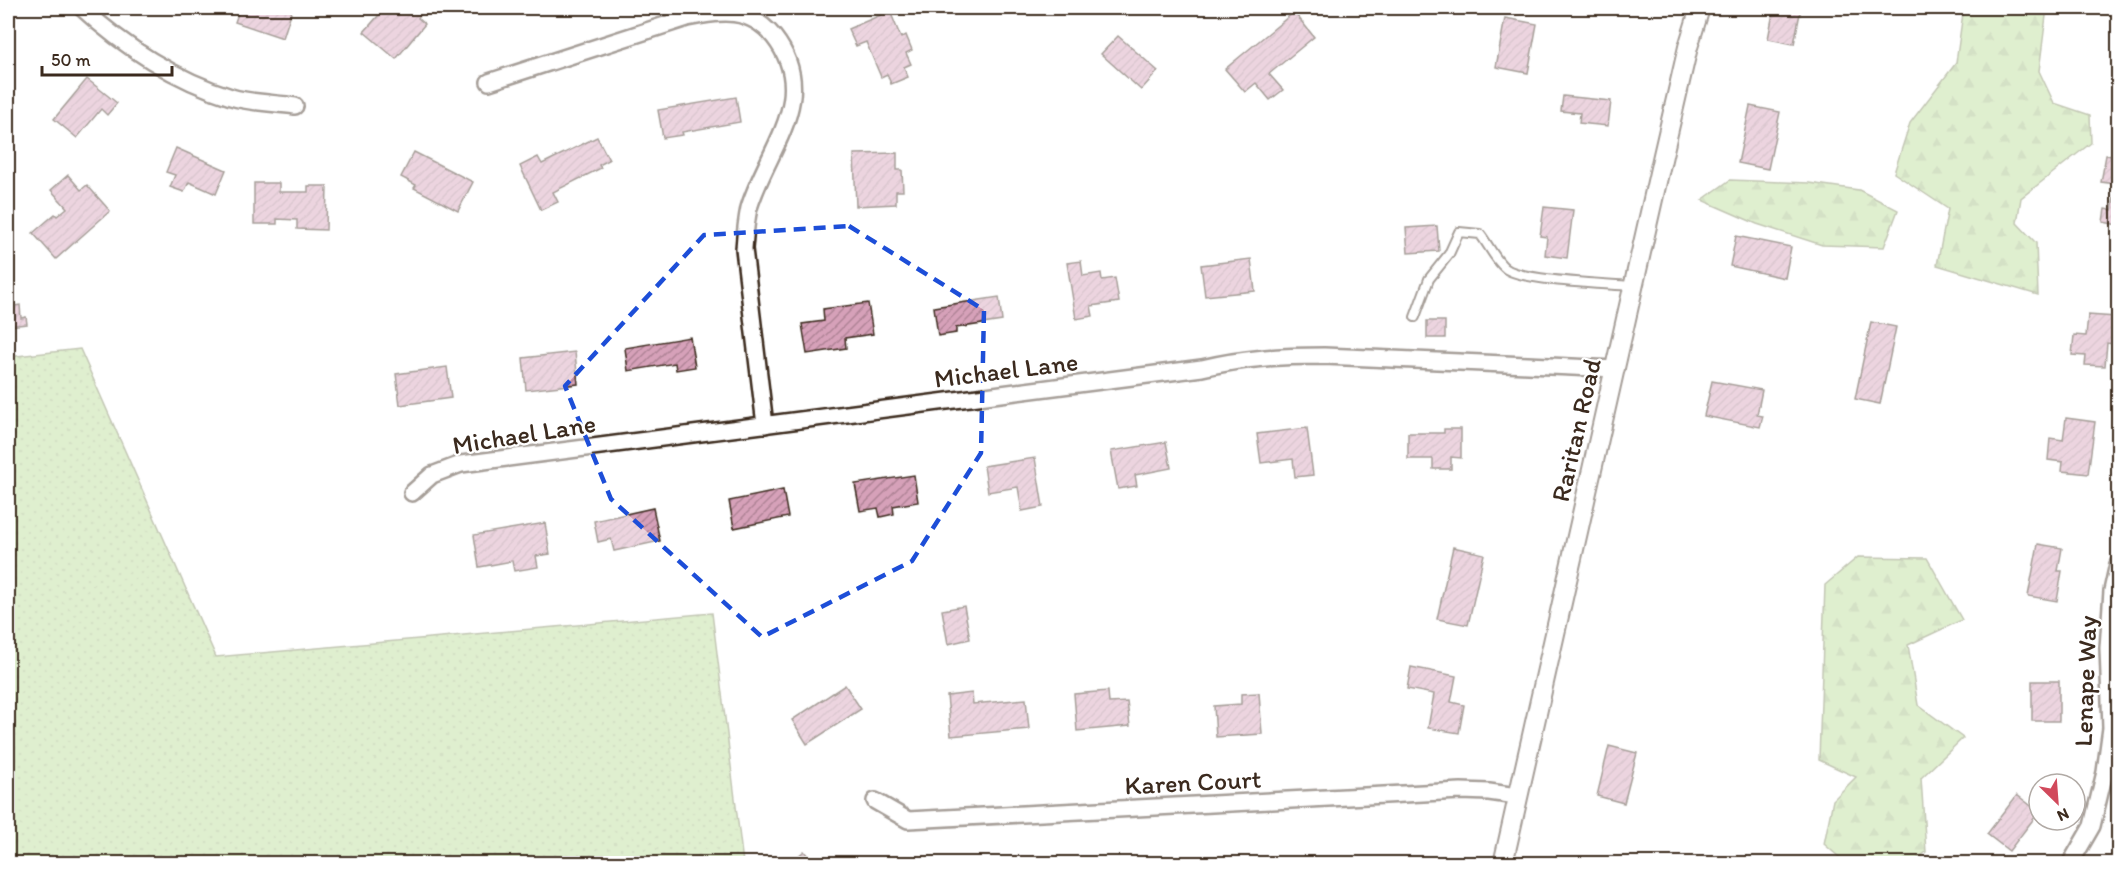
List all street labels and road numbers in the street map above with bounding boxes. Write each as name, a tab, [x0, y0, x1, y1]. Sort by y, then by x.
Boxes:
street label: Michael Lane	[932, 345, 1080, 395]
street label: Raritan Road	[1544, 355, 1608, 505]
street label: Michael Lane	[450, 407, 598, 461]
street label: Lenape Way	[2067, 615, 2103, 747]
street label: Karen Court	[1124, 762, 1262, 802]

